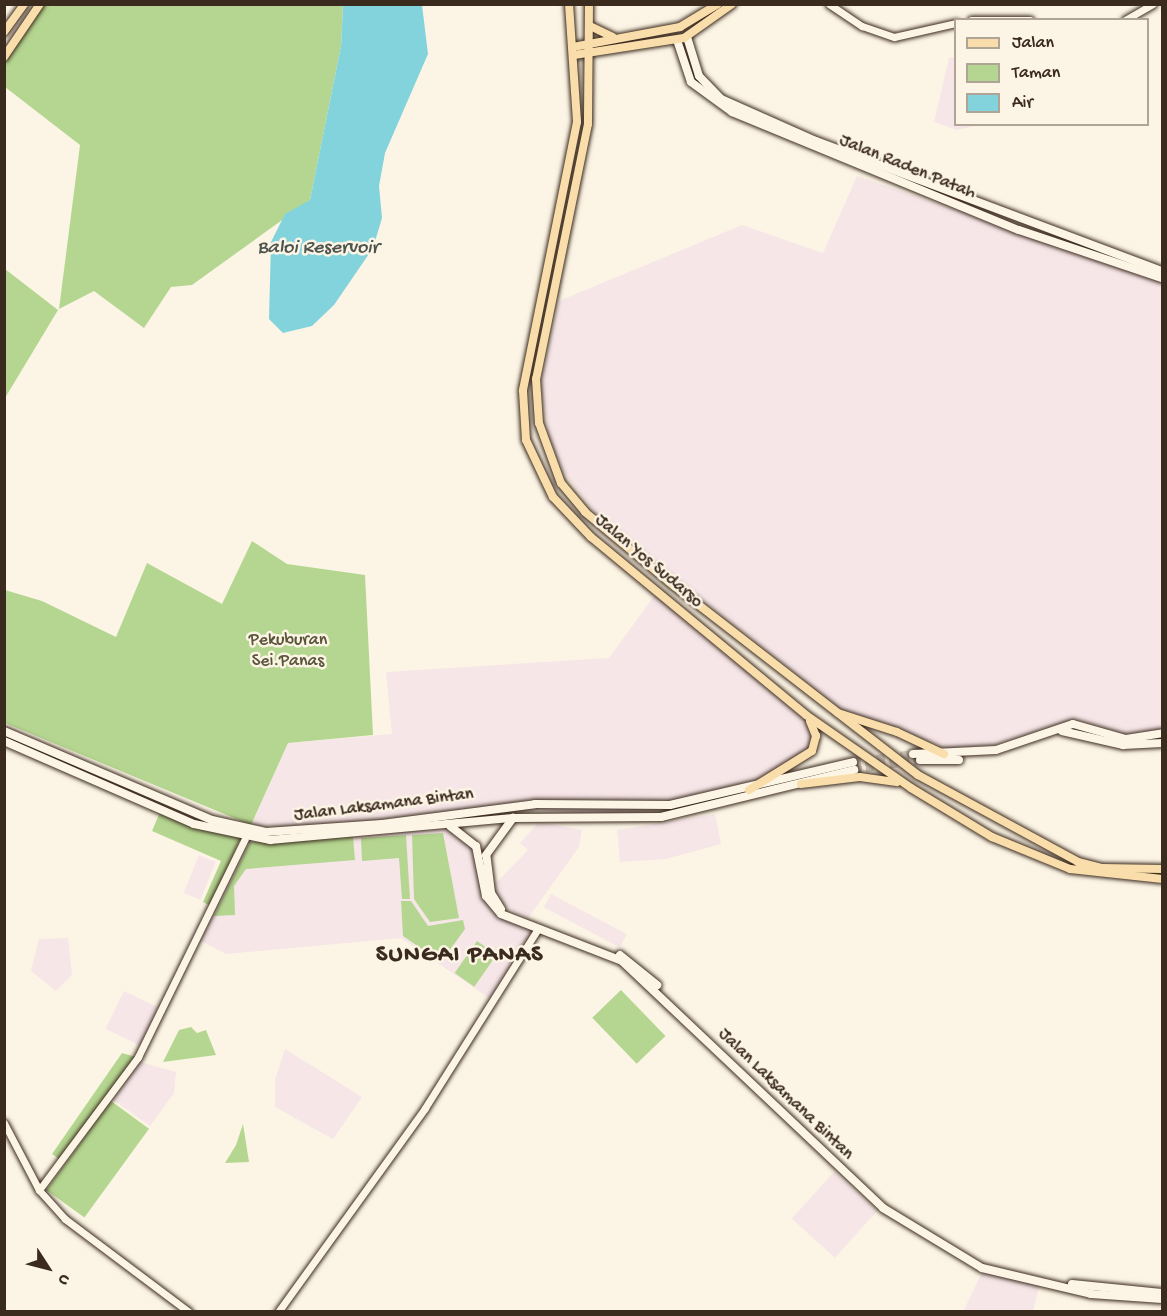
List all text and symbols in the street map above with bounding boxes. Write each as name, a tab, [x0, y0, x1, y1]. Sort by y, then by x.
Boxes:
legend	[954, 18, 1149, 126]
text: Jalan	[1012, 33, 1054, 54]
text: Taman	[1012, 63, 1060, 84]
text: Air	[1012, 93, 1033, 114]
street label: Jalan Raden Patah	[836, 131, 978, 205]
water label: Baloi Reservoir	[257, 236, 379, 260]
street label: Jalan Yos Sudarso	[590, 510, 706, 614]
park label: Pekuburan Sei.Panas	[249, 631, 327, 674]
street label: Jalan Laksamana Bintan	[293, 784, 475, 828]
district label: SUNGAI PANAS	[376, 942, 544, 970]
street label: Jalan Laksamana Bintan	[713, 1024, 857, 1166]
north arrow	[18, 1238, 78, 1298]
text: U	[53, 1270, 73, 1288]

